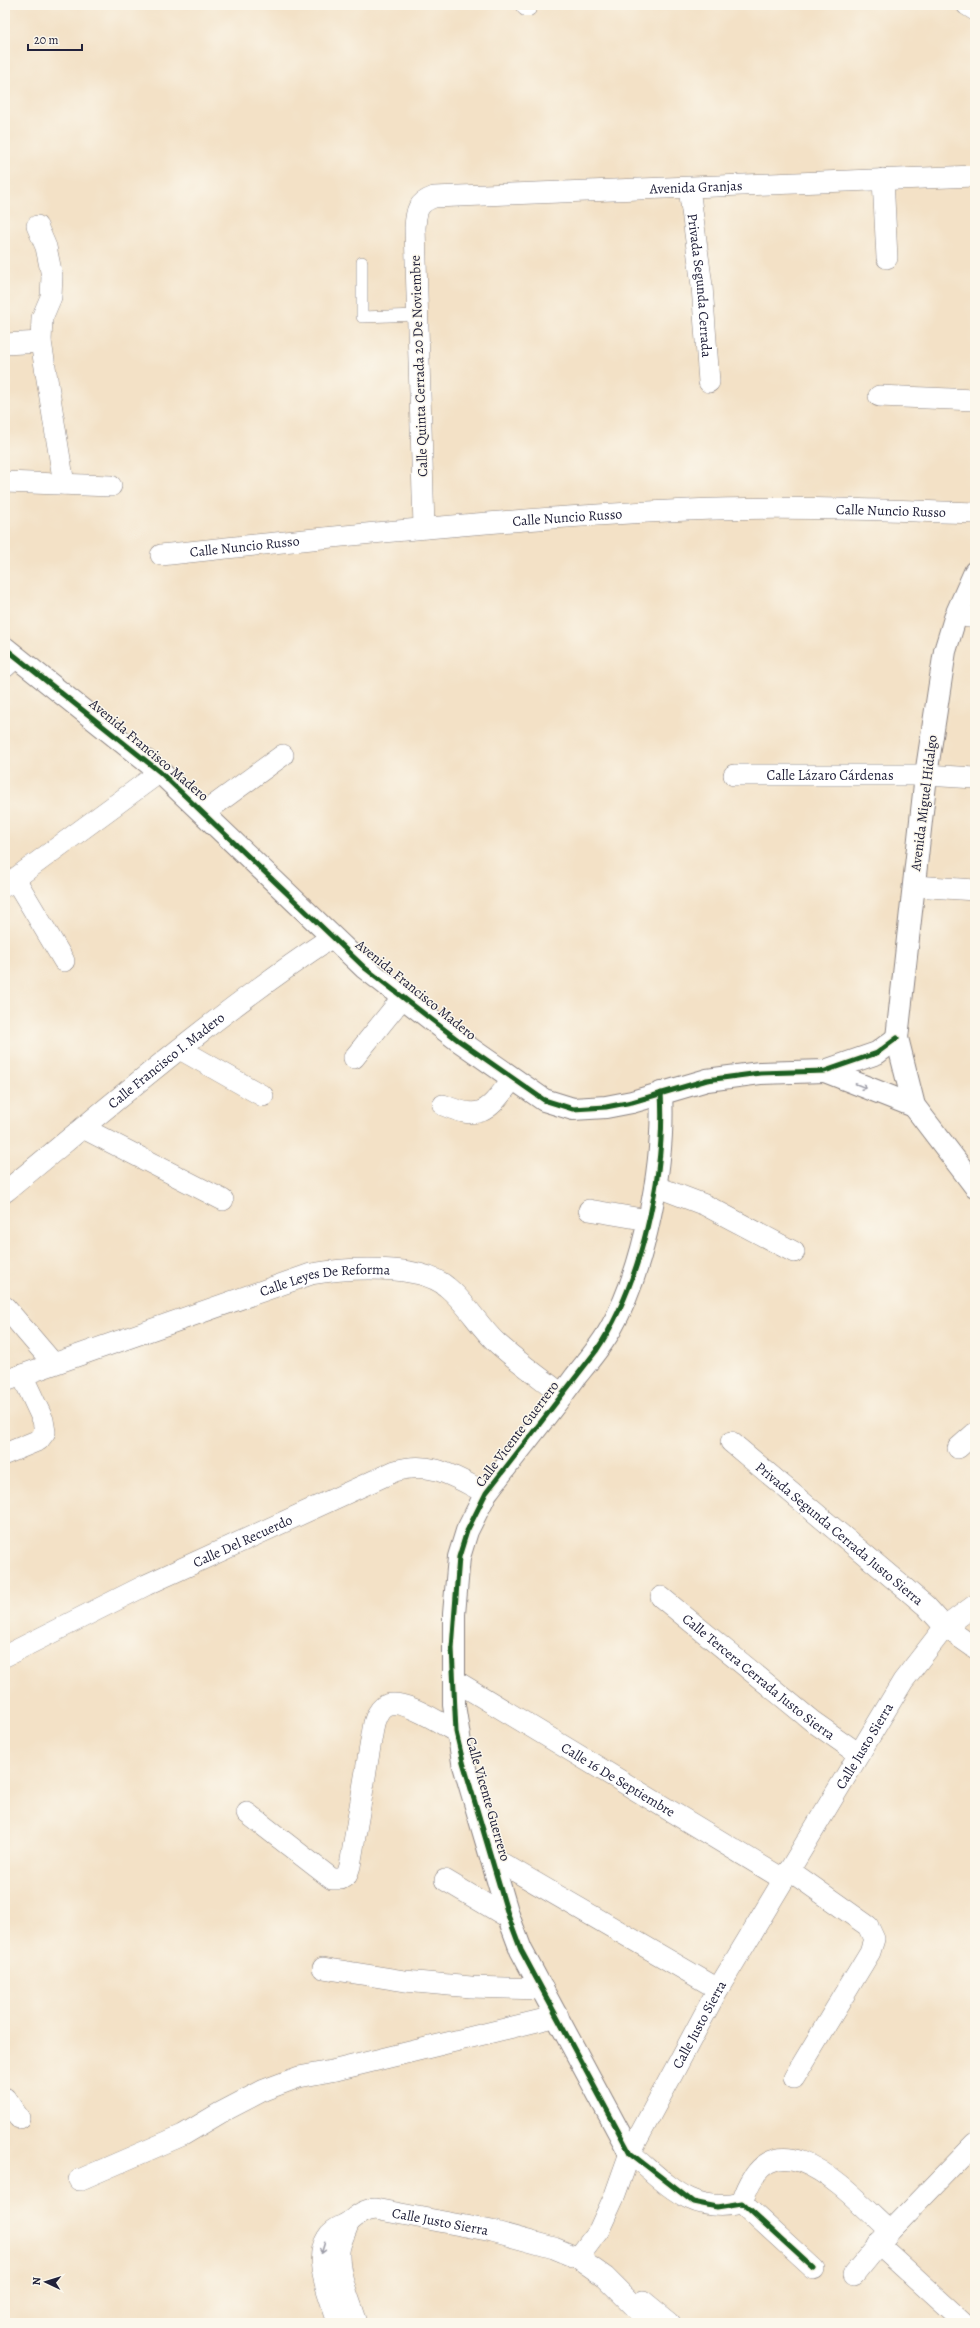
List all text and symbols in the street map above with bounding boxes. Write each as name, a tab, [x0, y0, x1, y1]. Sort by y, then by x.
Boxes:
scale bar	[28, 26, 82, 52]
text: 20 m	[34, 32, 58, 48]
street label: Avenida Granjas	[648, 176, 743, 198]
street label: Privada Segunda Cerrada	[683, 212, 717, 358]
street label: Calle Quinta Cerrada 20 De Noviembre	[406, 255, 432, 477]
street label: Calle Nuncio Russo	[836, 499, 946, 522]
street label: Calle Nuncio Russo	[512, 504, 623, 530]
street label: Calle Nuncio Russo	[189, 531, 300, 561]
street label: Avenida Francisco Madero	[85, 694, 213, 806]
street label: Avenida Miguel Hidalgo	[906, 734, 942, 873]
street label: Calle Lázaro Cárdenas	[766, 766, 894, 785]
street label: Avenida Francisco Madero	[351, 935, 480, 1045]
street label: Calle Francisco I. Madero	[104, 1008, 228, 1113]
one-way arrow	[855, 1083, 867, 1091]
street label: Calle Leyes De Reforma	[257, 1259, 391, 1301]
street label: Calle Vicente Guerrero	[471, 1377, 563, 1491]
street label: Privada Segunda Cerrada Justo Sierra	[752, 1457, 928, 1610]
street label: Calle Del Recuerdo	[190, 1510, 295, 1572]
street label: Calle Tercera Cerrada Justo Sierra	[678, 1609, 839, 1744]
street label: Calle Justo Sierra	[831, 1699, 898, 1792]
street label: Calle Vicente Guerrero	[461, 1735, 515, 1863]
street label: Calle 16 De Septiembre	[558, 1738, 679, 1821]
street label: Calle Justo Sierra	[668, 1976, 731, 2072]
street label: Calle Justo Sierra	[391, 2203, 490, 2240]
one-way arrow	[319, 2242, 326, 2255]
north arrow	[26, 2262, 66, 2302]
text: N	[29, 2277, 44, 2286]

